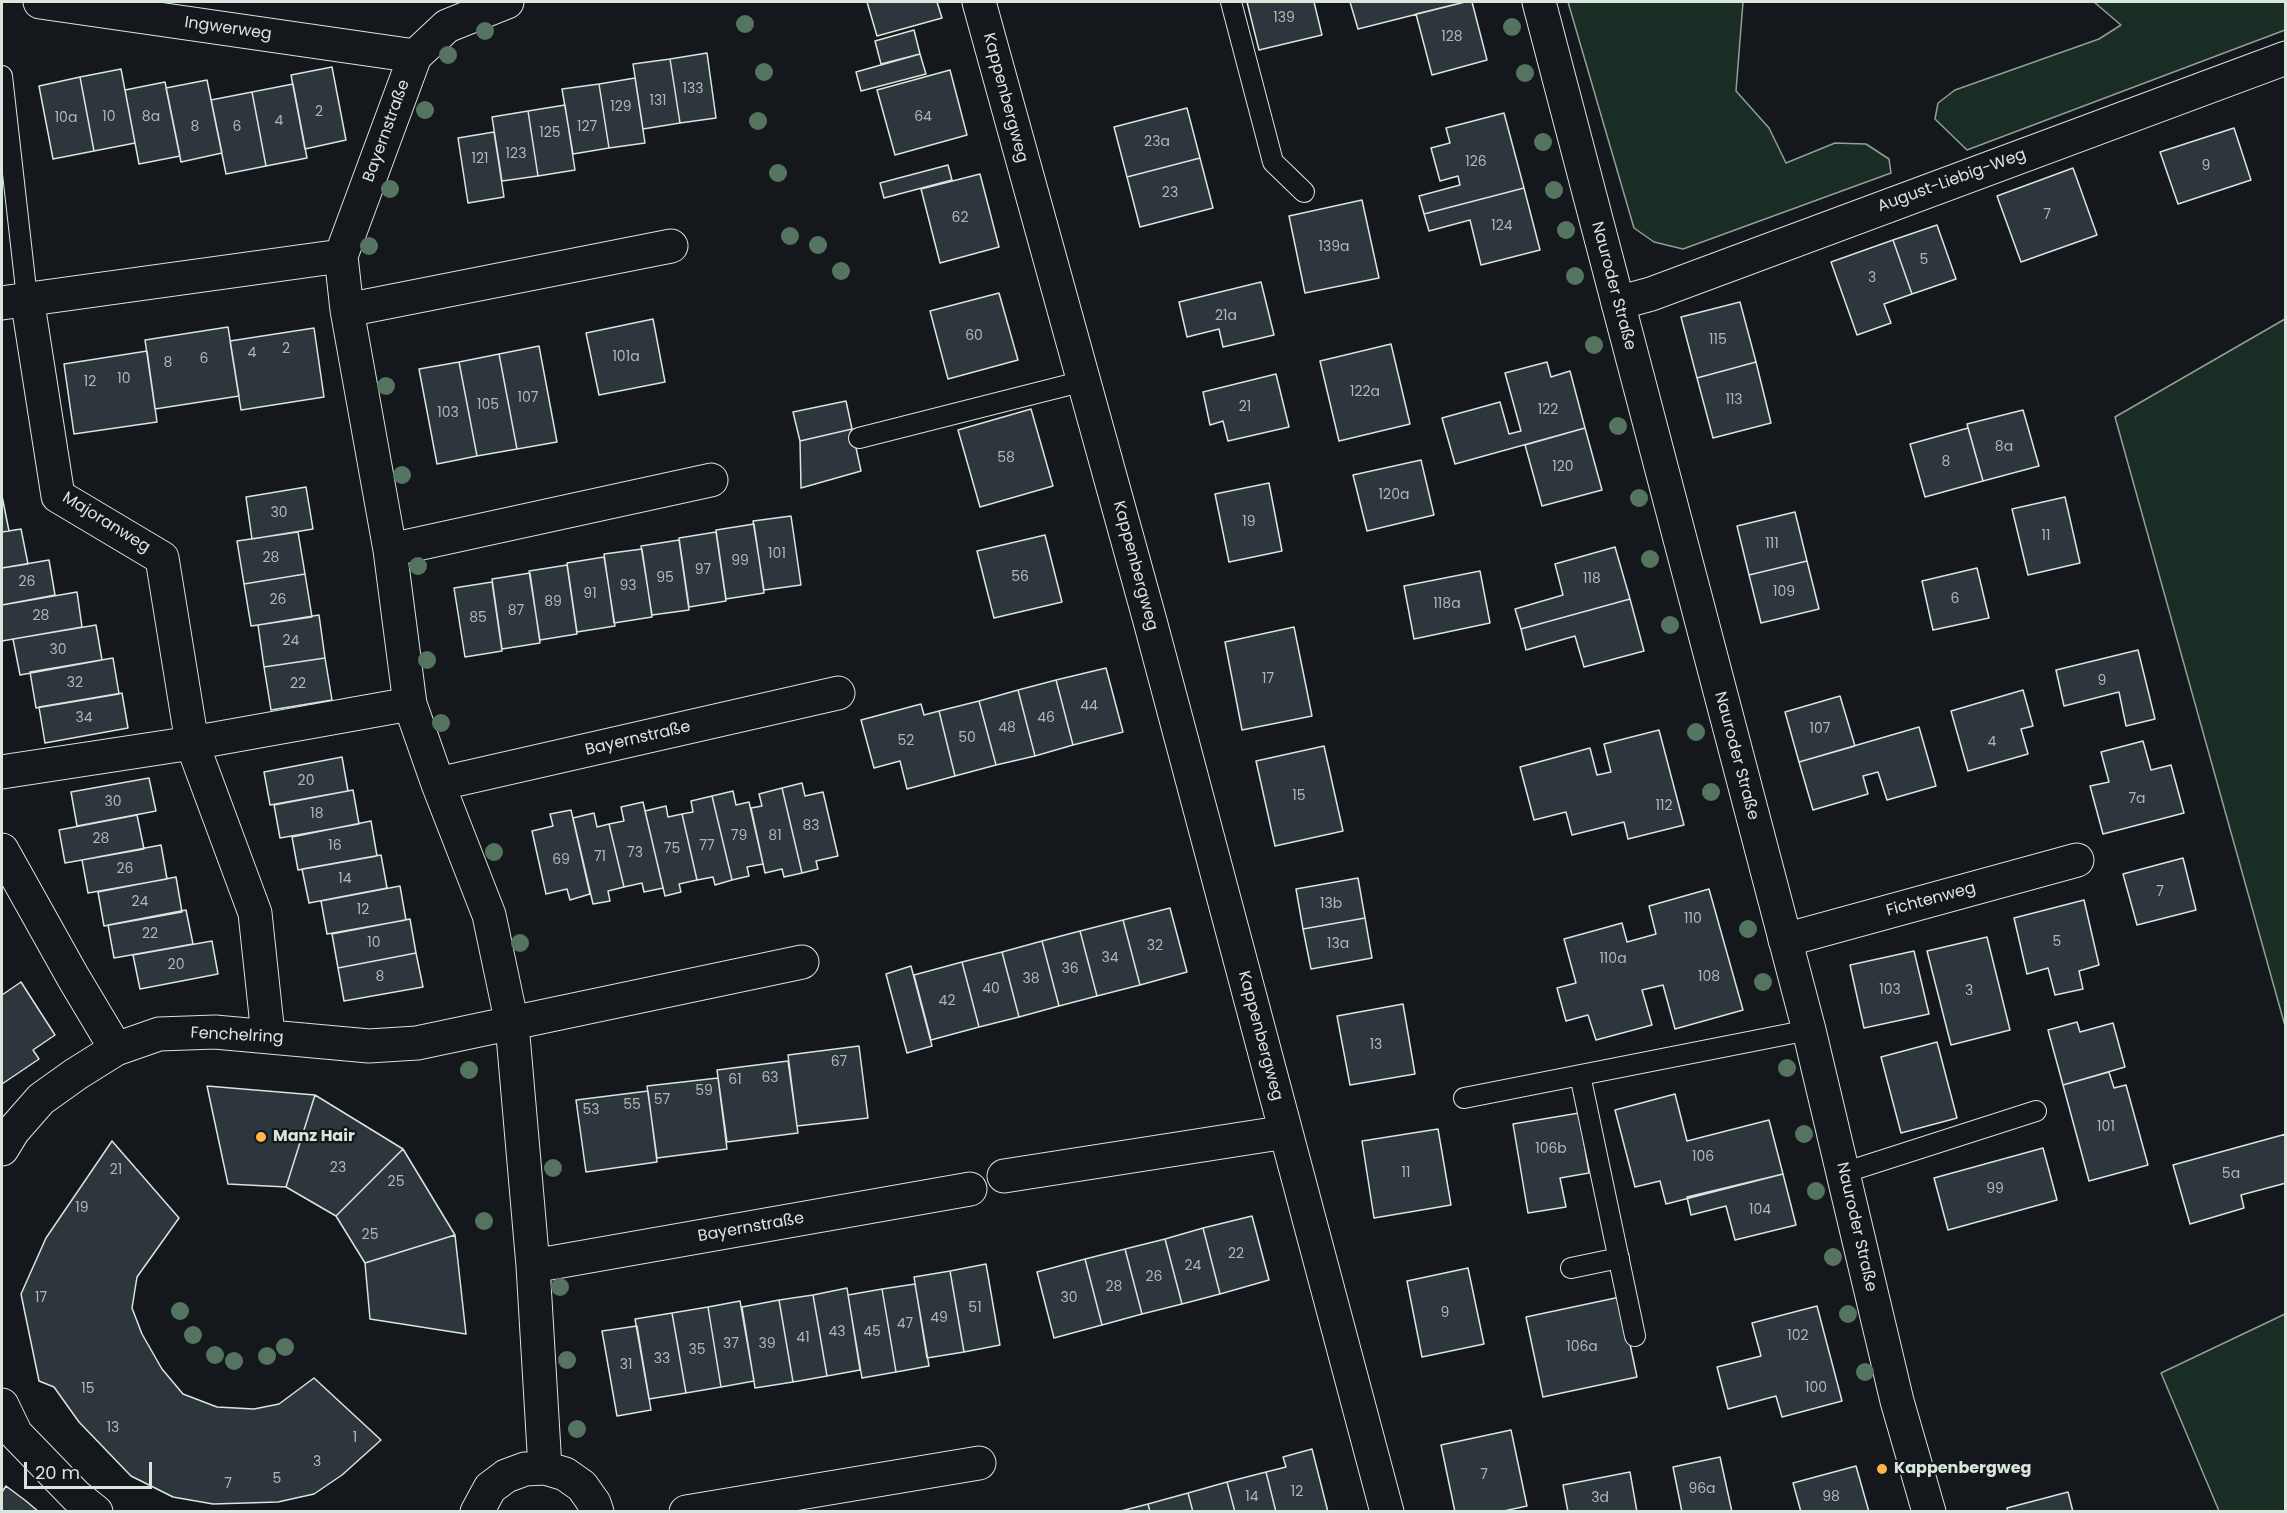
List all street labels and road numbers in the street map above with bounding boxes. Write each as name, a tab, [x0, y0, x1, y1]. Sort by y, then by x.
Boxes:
street label: Ingwerweg	[183, 13, 273, 45]
street label: Kappenbergweg	[978, 31, 1032, 165]
street label: Bayernstraße	[360, 77, 414, 185]
street label: August-Liebig-Weg	[1875, 145, 2029, 217]
street label: Nauroder Straße	[1587, 220, 1639, 352]
street label: Majoranweg	[59, 488, 153, 558]
street label: Kappenbergweg	[1108, 499, 1162, 633]
street label: Nauroder Straße	[1710, 690, 1762, 822]
street label: Bayernstraße	[583, 718, 693, 760]
street label: Fichtenweg	[1884, 879, 1978, 921]
street label: Kappenbergweg	[1233, 969, 1287, 1103]
street label: Fenchelring	[190, 1024, 284, 1048]
street label: Nauroder Straße	[1832, 1160, 1880, 1294]
street label: Bayernstraße	[696, 1209, 806, 1247]

